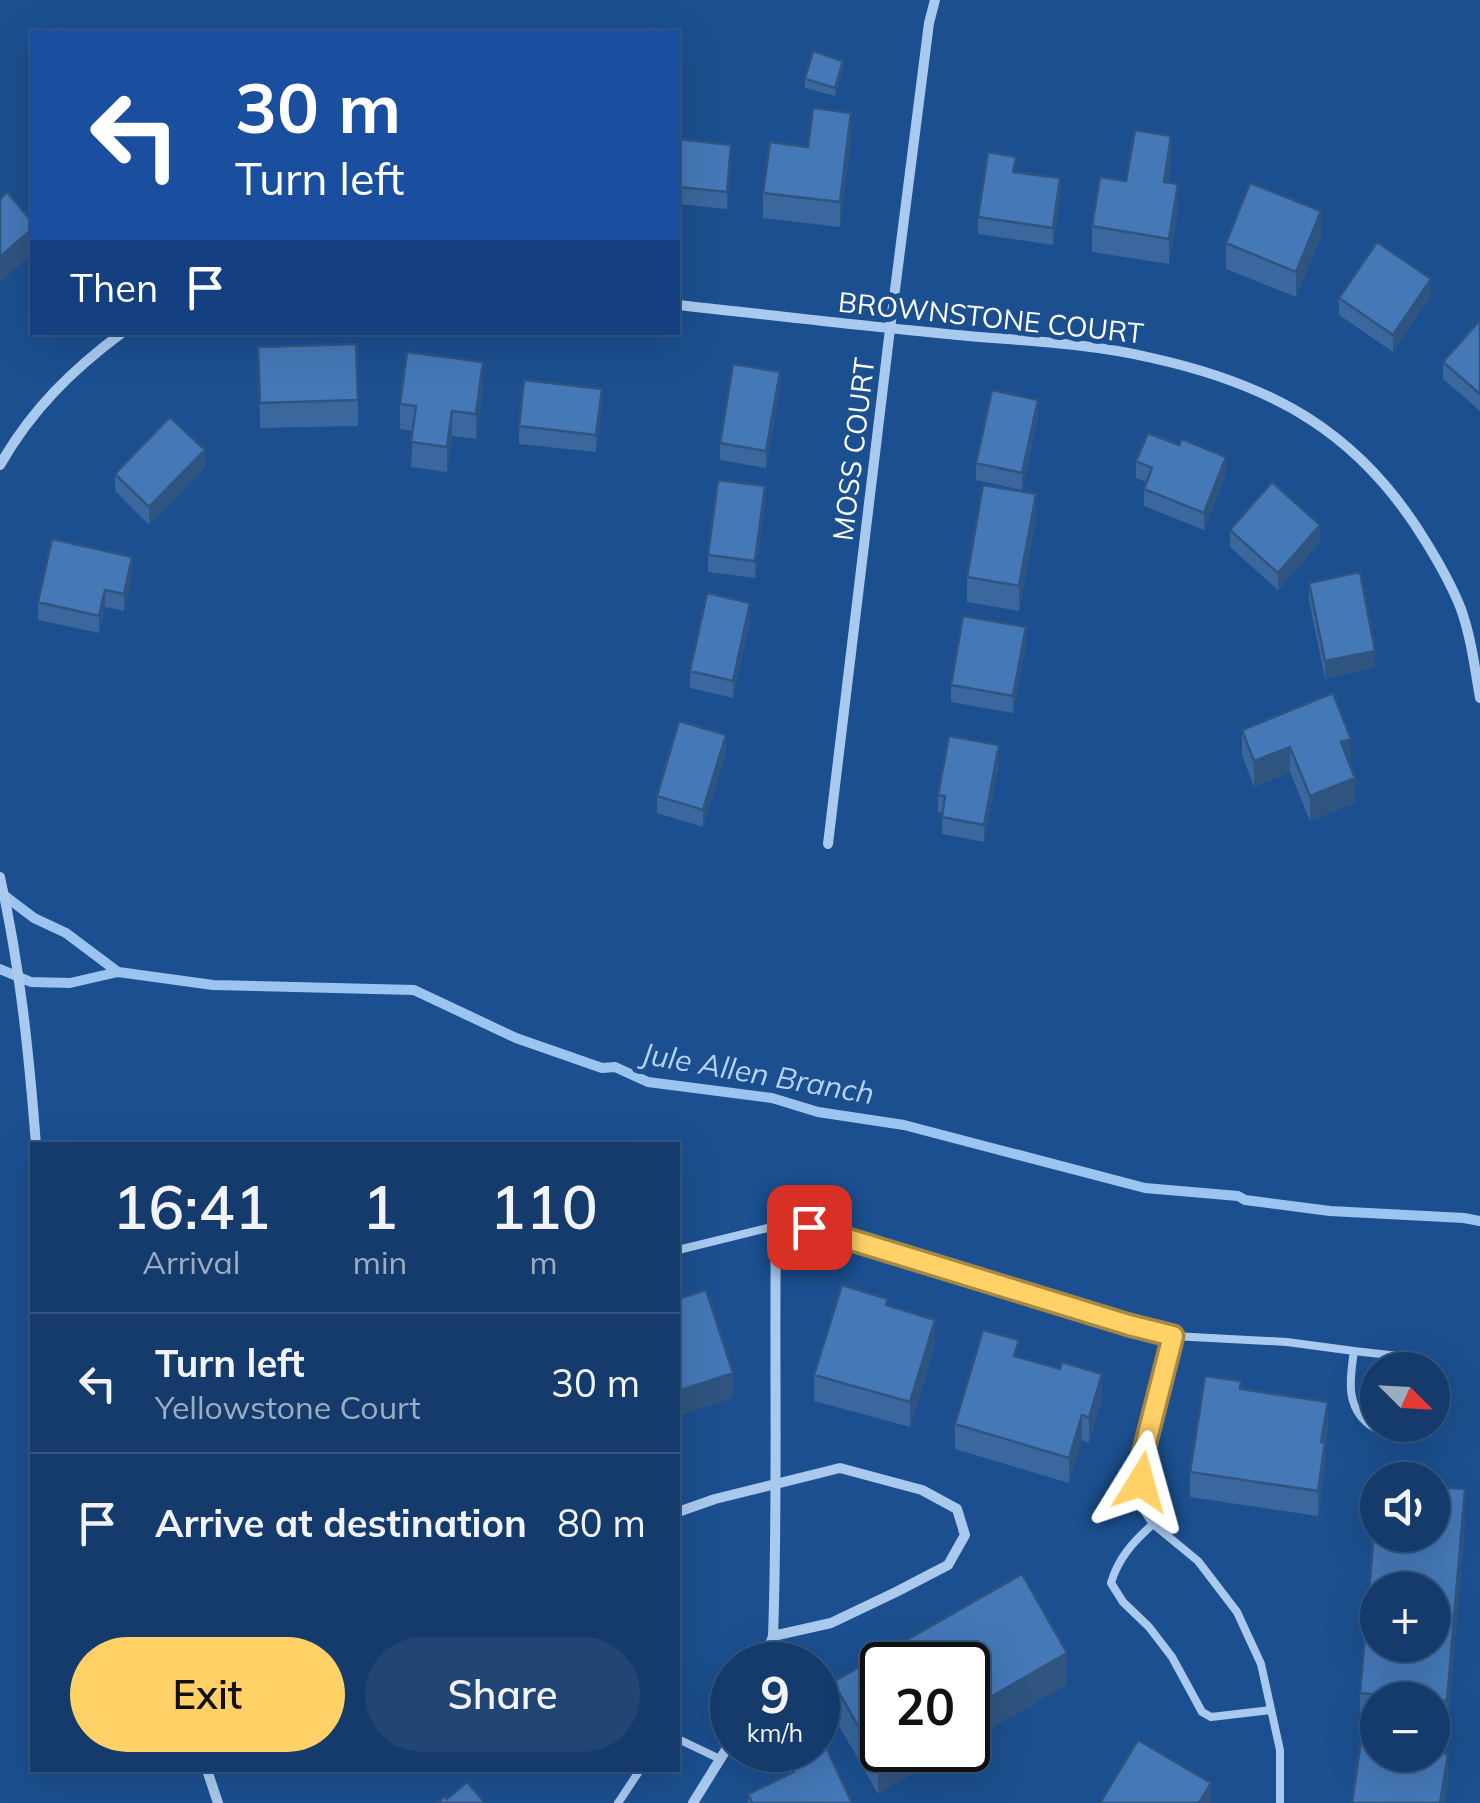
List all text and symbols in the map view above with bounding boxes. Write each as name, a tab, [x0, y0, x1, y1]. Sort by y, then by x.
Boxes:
text: 30 m	[235, 63, 401, 151]
icon: left	[70, 70, 200, 200]
text: Turn left	[235, 150, 404, 206]
icon: arrive	[178, 260, 233, 315]
text: Then	[70, 264, 158, 312]
street label: BROWNSTONE COURT	[837, 284, 1145, 350]
street label: MOSS COURT	[824, 355, 882, 543]
water label: Jule Allen Branch	[636, 1033, 877, 1112]
text: 16:41	[112, 1169, 271, 1244]
text: 1	[362, 1169, 398, 1244]
text: 110	[490, 1169, 598, 1244]
pin	[767, 1185, 852, 1270]
icon: arrive	[782, 1200, 837, 1255]
text: Arrival	[143, 1242, 240, 1282]
text: min	[353, 1242, 407, 1282]
text: m	[530, 1242, 558, 1282]
text: Turn left	[155, 1339, 305, 1387]
north arrow	[1360, 1352, 1450, 1442]
map controls	[1360, 1352, 1450, 1772]
icon: left	[70, 1356, 125, 1411]
text: 30 m	[551, 1359, 640, 1407]
text: Yellowstone Court	[155, 1387, 421, 1427]
position arrow	[1089, 1430, 1193, 1534]
button: sound	[1360, 1462, 1450, 1552]
icon: arrive	[70, 1496, 125, 1551]
text: Arrive at destination	[155, 1499, 527, 1547]
text: 80 m	[557, 1499, 646, 1547]
button: +	[1360, 1572, 1450, 1662]
button: Exit	[70, 1637, 345, 1752]
button: Share	[365, 1637, 640, 1752]
speed limit sign: 20	[860, 1642, 990, 1772]
text: 9	[760, 1663, 790, 1726]
button: −	[1360, 1682, 1450, 1772]
text: km/h	[747, 1717, 803, 1748]

